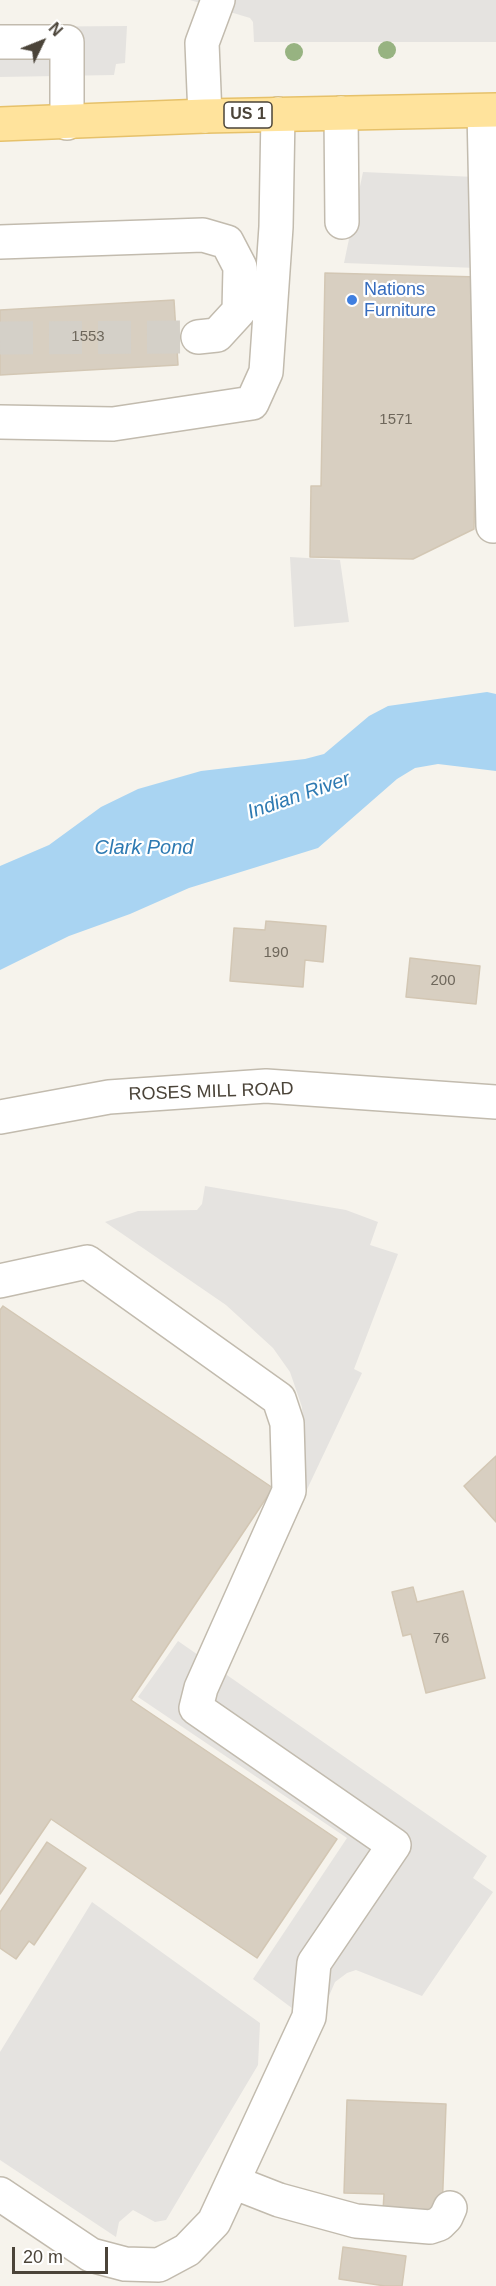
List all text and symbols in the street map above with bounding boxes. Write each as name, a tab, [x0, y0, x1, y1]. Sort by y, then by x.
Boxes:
north arrow	[12, 12, 72, 72]
text: N	[45, 19, 66, 39]
road number: US 1	[224, 102, 272, 128]
place label: Nations Furniture	[364, 279, 436, 322]
marker: Nations Furniture	[345, 293, 359, 307]
house number: 1553	[71, 328, 105, 346]
house number: 1571	[379, 411, 413, 429]
water label: Indian River	[245, 767, 353, 825]
water label: Clark Pond	[95, 836, 193, 860]
house number: 190	[263, 944, 289, 962]
house number: 200	[430, 972, 456, 990]
street label: ROSES MILL ROAD	[128, 1078, 294, 1106]
house number: 76	[433, 1630, 449, 1648]
scale bar	[15, 2235, 111, 2273]
text: 20 m	[23, 2247, 63, 2267]

